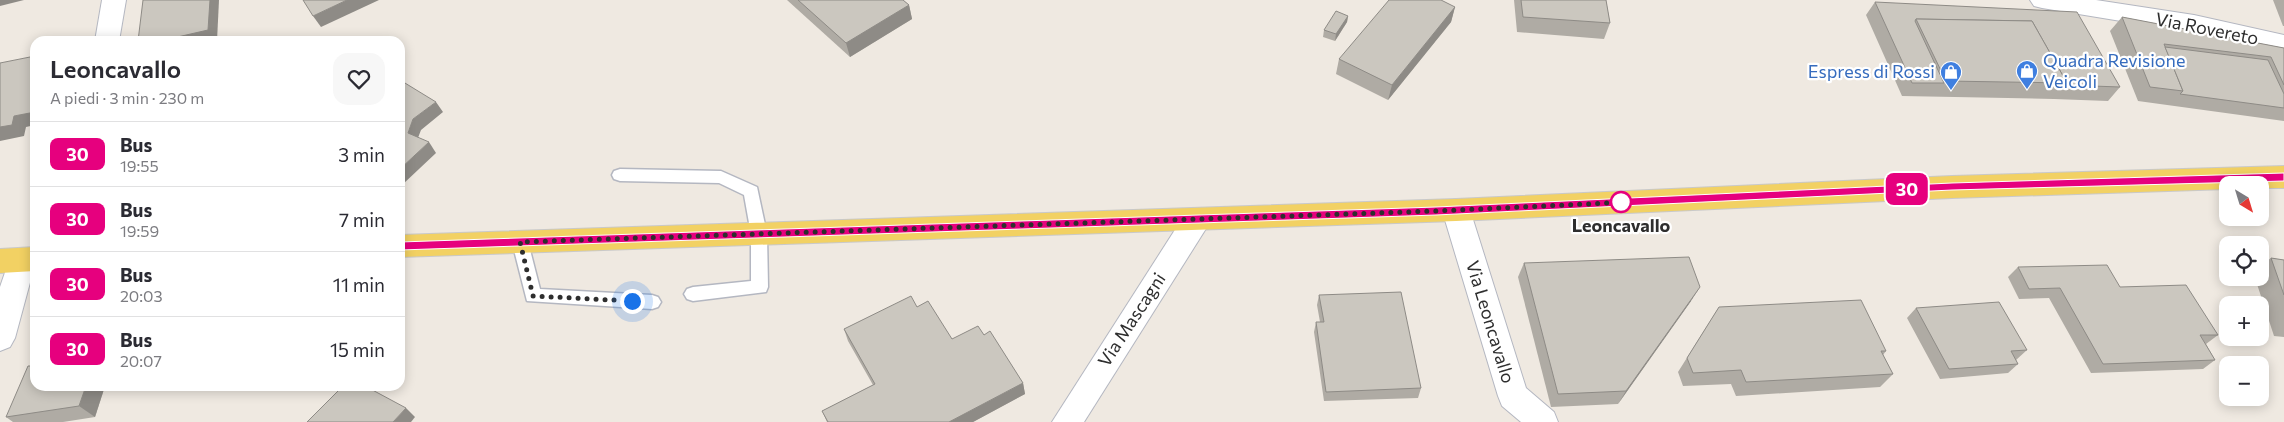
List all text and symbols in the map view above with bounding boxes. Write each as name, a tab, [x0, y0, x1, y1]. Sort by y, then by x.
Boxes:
street label: Via Rovereto	[2154, 7, 2261, 49]
place label: Quadra Revisione Veicoli	[2043, 49, 2185, 92]
button: heart	[333, 53, 385, 105]
text: Leoncavallo	[50, 54, 181, 83]
shop icon: Quadra Revisione Veicoli	[2015, 59, 2039, 90]
place label: Espress di Rossi	[1808, 60, 1935, 82]
shop icon: Espress di Rossi	[1939, 60, 1963, 91]
text: A piedi · 3 min · 230 m	[50, 88, 204, 107]
text: Bus	[120, 133, 152, 156]
text: 30	[66, 143, 89, 165]
text: 3 min	[338, 143, 385, 166]
text: 19:55	[120, 156, 159, 175]
line badge: 30	[1884, 173, 1930, 205]
north arrow	[2219, 176, 2269, 226]
map controls	[2219, 176, 2269, 406]
text: 30	[1896, 178, 1918, 200]
marker: Leoncavallo	[1610, 191, 1632, 213]
text: Bus	[120, 198, 152, 221]
text: 30	[66, 208, 89, 230]
text: 7 min	[339, 208, 385, 231]
place label: Leoncavallo	[1572, 214, 1671, 236]
text: 19:59	[120, 221, 159, 240]
button: locate	[2219, 236, 2269, 286]
street label: Via Leoncavallo	[1462, 258, 1520, 386]
text: Bus	[120, 263, 152, 286]
street label: Via Mascagni	[1093, 268, 1170, 371]
text: 30	[66, 273, 89, 295]
text: 11 min	[333, 273, 385, 296]
text: 20:03	[120, 286, 163, 305]
your location	[620, 289, 645, 314]
button: +	[2219, 296, 2269, 346]
text: Bus	[120, 328, 152, 351]
text: 30	[66, 338, 89, 360]
text: 15 min	[330, 338, 385, 361]
text: 20:07	[120, 351, 162, 370]
button: −	[2219, 356, 2269, 406]

